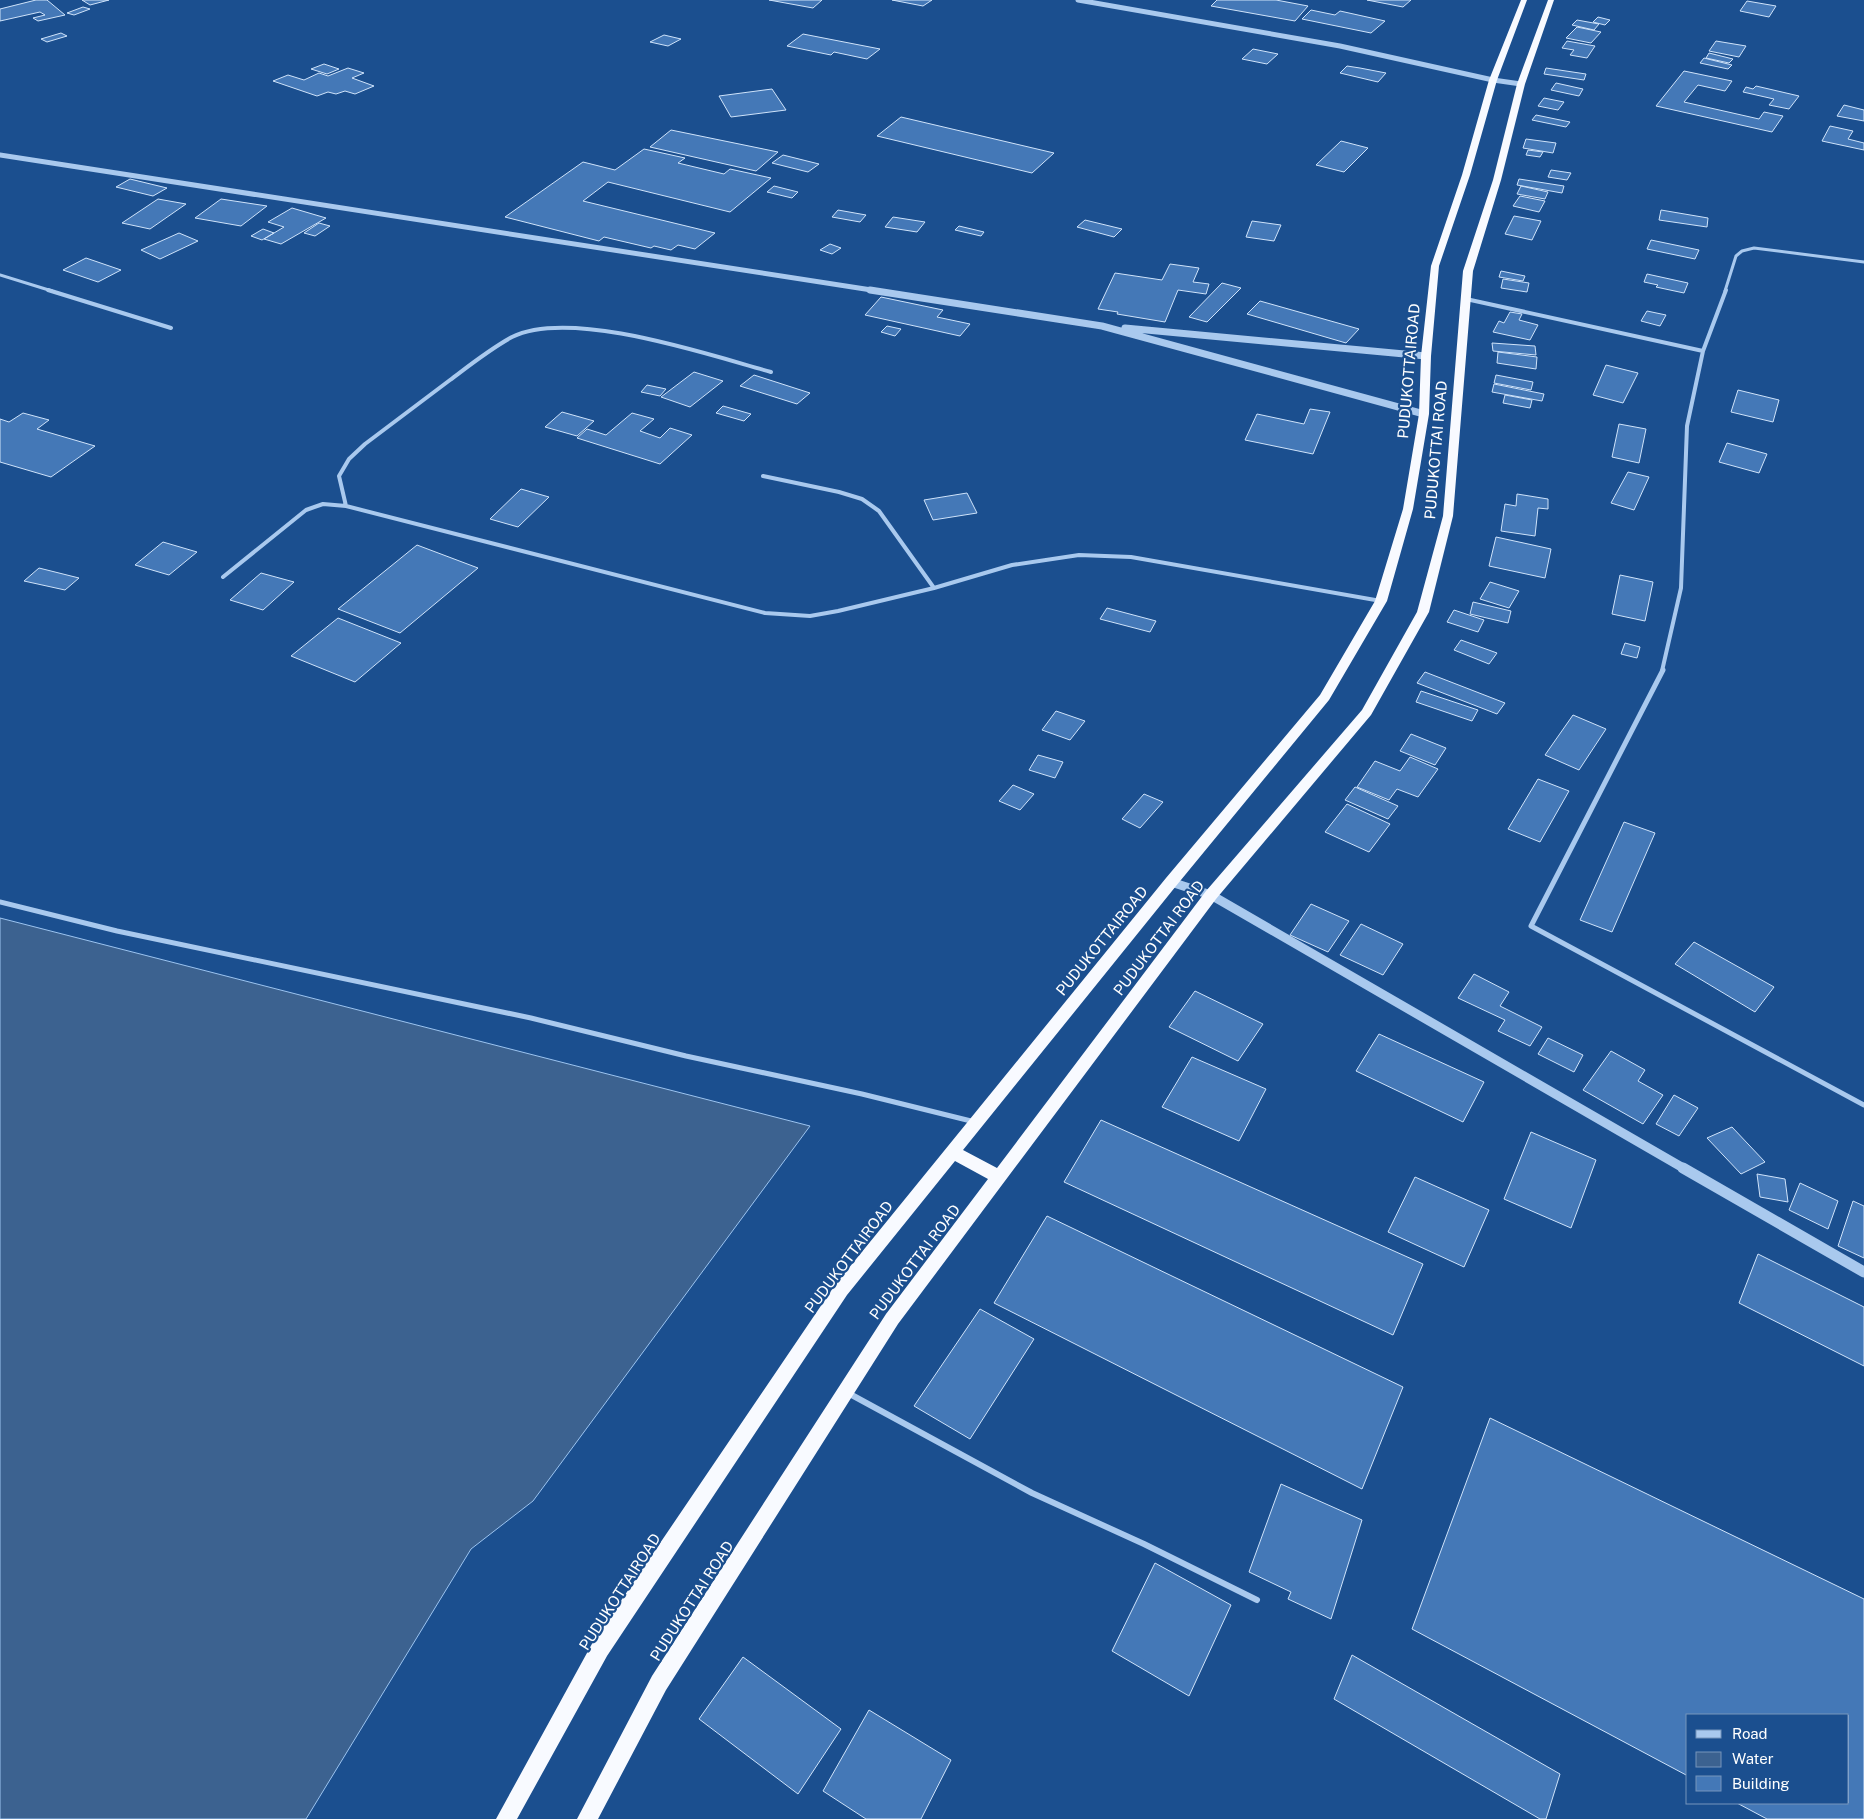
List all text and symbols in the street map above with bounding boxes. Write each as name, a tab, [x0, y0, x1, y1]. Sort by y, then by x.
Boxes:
street label: PUDUKOTTAIROAD	[1394, 303, 1423, 439]
street label: PUDUKOTTAI ROAD	[1421, 380, 1450, 520]
street label: PUDUKOTTAI ROAD	[1110, 877, 1207, 998]
street label: PUDUKOTTAIROAD	[1052, 883, 1151, 999]
street label: PUDUKOTTAIROAD	[801, 1197, 896, 1316]
street label: PUDUKOTTAI ROAD	[866, 1201, 963, 1322]
street label: PUDUKOTTAIROAD	[576, 1530, 664, 1653]
street label: PUDUKOTTAI ROAD	[647, 1538, 737, 1664]
legend	[1686, 1714, 1849, 1804]
text: Road	[1732, 1725, 1768, 1742]
text: Water	[1732, 1750, 1774, 1767]
text: Building	[1732, 1775, 1790, 1792]

